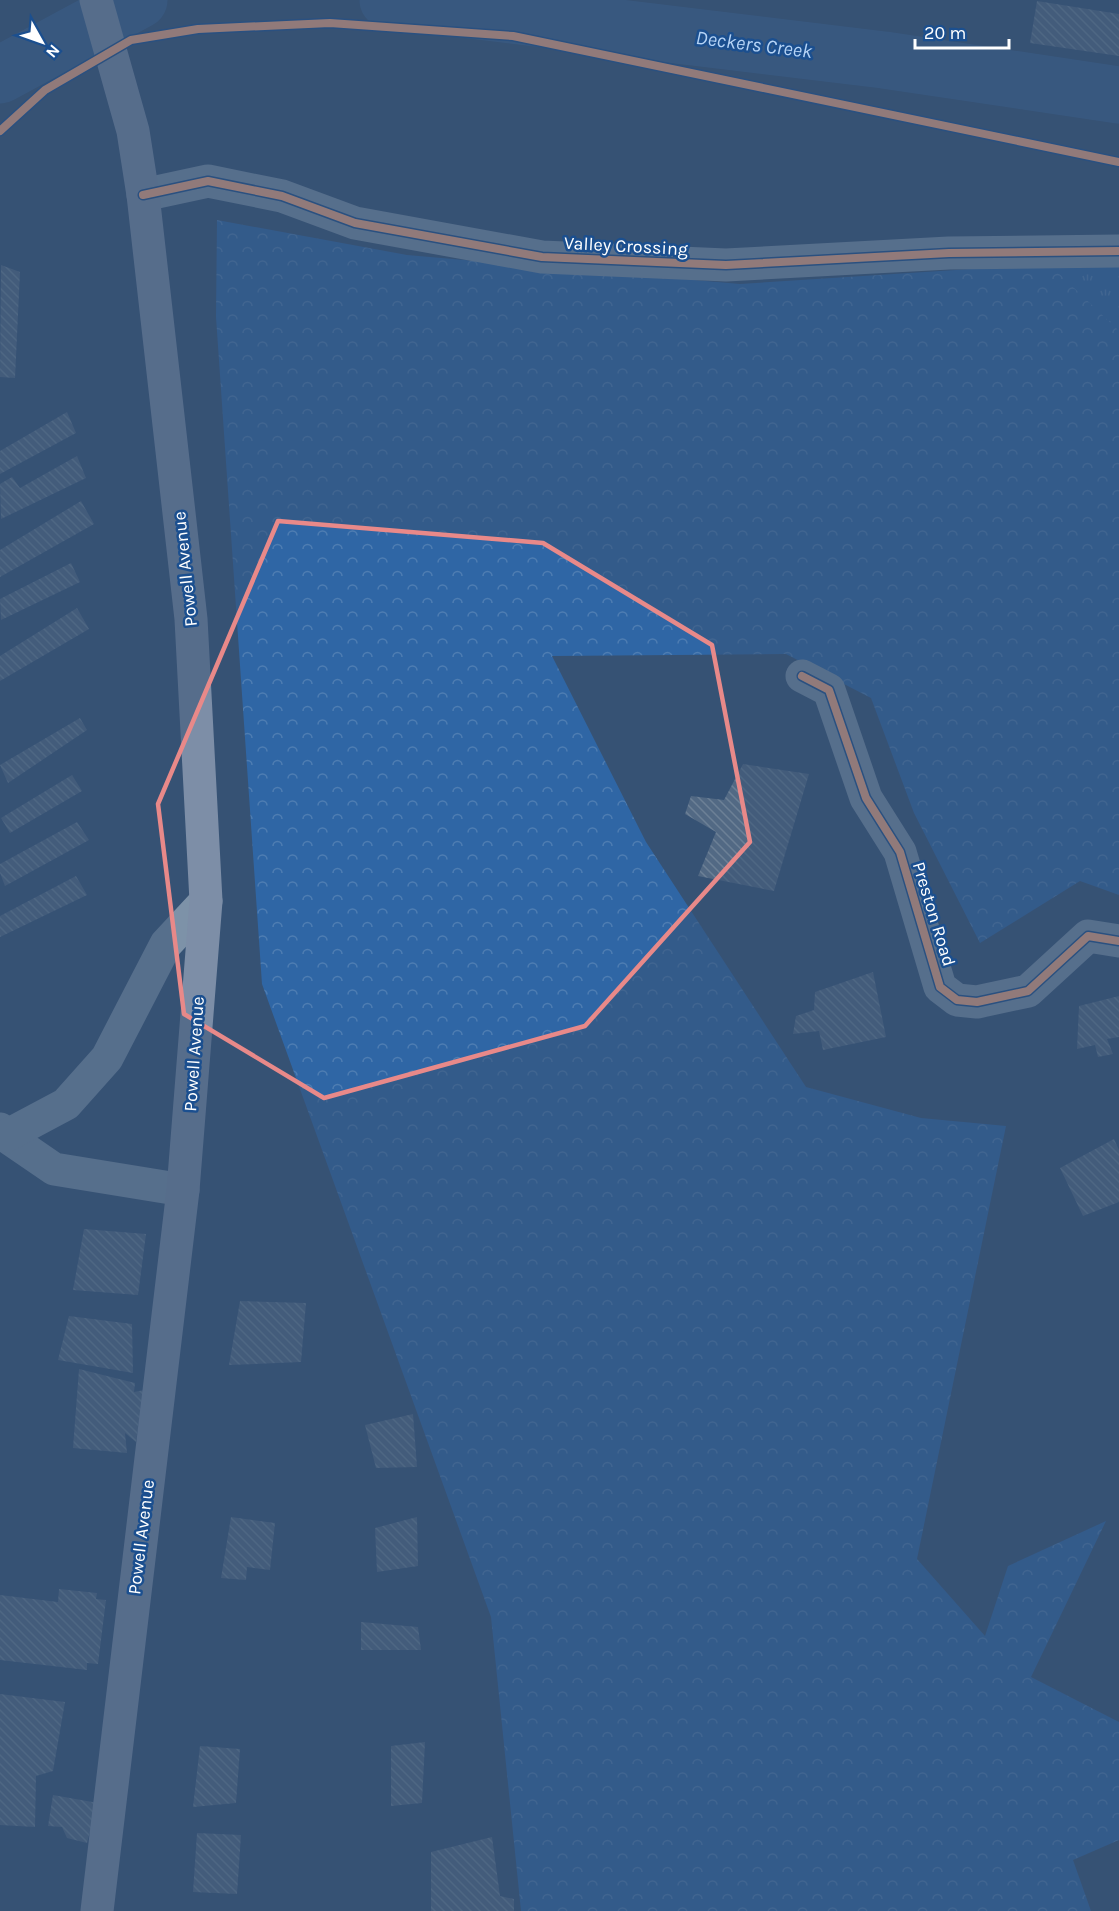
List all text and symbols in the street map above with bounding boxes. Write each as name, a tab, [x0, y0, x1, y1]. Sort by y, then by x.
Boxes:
north arrow	[12, 12, 72, 72]
scale bar	[915, 12, 1010, 50]
text: 20 m	[924, 22, 966, 44]
water label: Deckers Creek	[694, 26, 814, 63]
text: N	[42, 41, 64, 62]
street label: Valley Crossing	[563, 232, 689, 260]
street label: Powell Avenue	[168, 510, 202, 628]
street label: Preston Road	[908, 859, 960, 969]
street label: Powell Avenue	[179, 996, 209, 1112]
street label: Powell Avenue	[123, 1478, 159, 1596]

